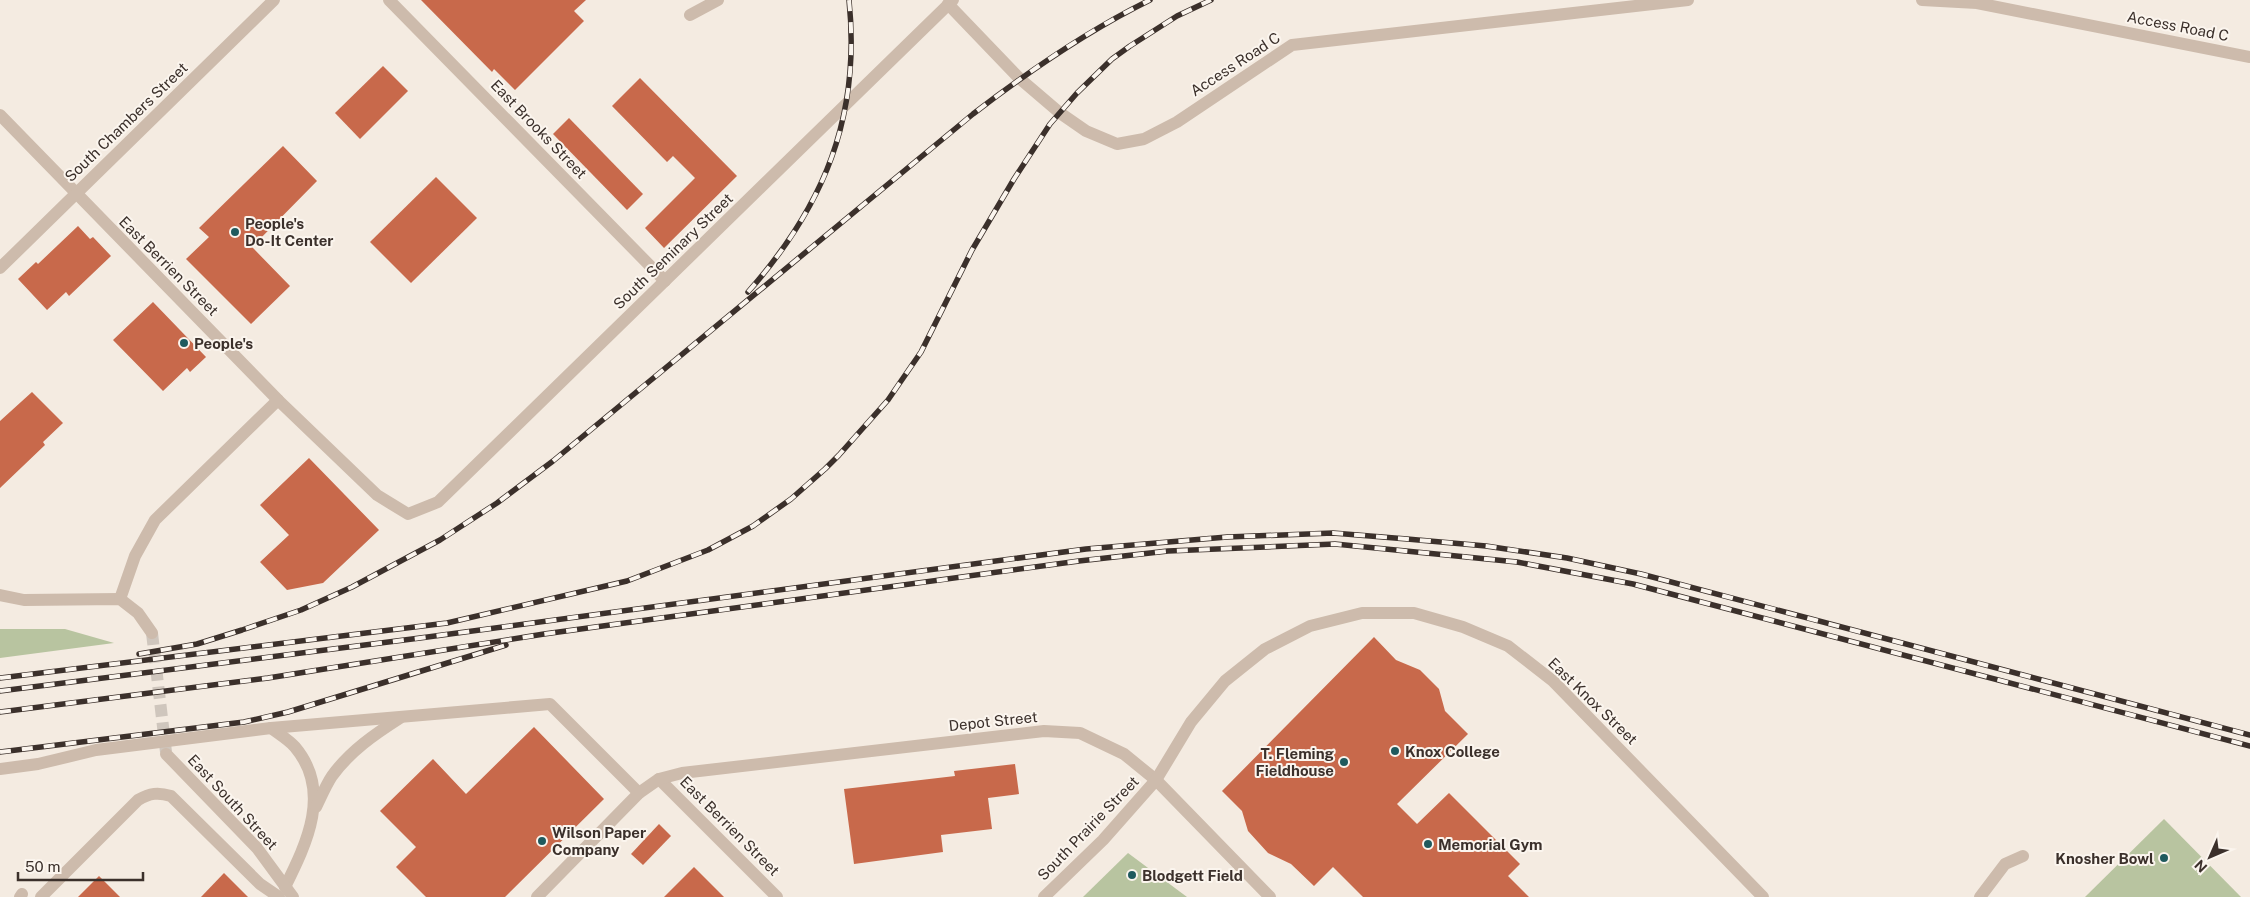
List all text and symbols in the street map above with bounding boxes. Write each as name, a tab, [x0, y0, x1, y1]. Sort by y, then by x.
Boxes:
street label: Access Road C	[2126, 8, 2230, 44]
street label: Access Road C	[1187, 29, 1283, 99]
street label: South Chambers Street	[61, 59, 191, 185]
street label: East Brooks Street	[488, 76, 590, 182]
street label: South Seminary Street	[610, 190, 736, 312]
street label: East Berrien Street	[116, 213, 222, 319]
place label: People's Do-It Center	[245, 215, 333, 249]
marker: People's Do-It Center	[229, 226, 241, 238]
place label: People's	[194, 335, 253, 352]
marker: People's	[178, 337, 190, 349]
street label: East Knox Street	[1545, 654, 1641, 748]
street label: Depot Street	[948, 708, 1038, 734]
place label: Knox College	[1405, 743, 1500, 760]
place label: T. Fleming Fieldhouse	[1256, 745, 1335, 779]
marker: Knox College	[1389, 745, 1401, 757]
street label: East South Street	[185, 751, 281, 853]
marker: T. Fleming Fieldhouse	[1338, 756, 1350, 768]
street label: South Prairie Street	[1034, 772, 1142, 884]
street label: East Berrien Street	[677, 773, 783, 879]
place label: Wilson Paper Company	[552, 824, 646, 858]
north arrow	[2185, 832, 2235, 882]
marker: Wilson Paper Company	[536, 835, 548, 847]
place label: Memorial Gym	[1438, 836, 1543, 853]
marker: Memorial Gym	[1422, 838, 1434, 850]
scale bar	[18, 850, 142, 882]
place label: Knosher Bowl	[2055, 850, 2154, 867]
marker: Knosher Bowl	[2158, 852, 2170, 864]
text: N	[2191, 857, 2210, 876]
text: 50 m	[25, 858, 60, 875]
place label: Blodgett Field	[1142, 867, 1243, 884]
marker: Blodgett Field	[1126, 869, 1138, 881]

